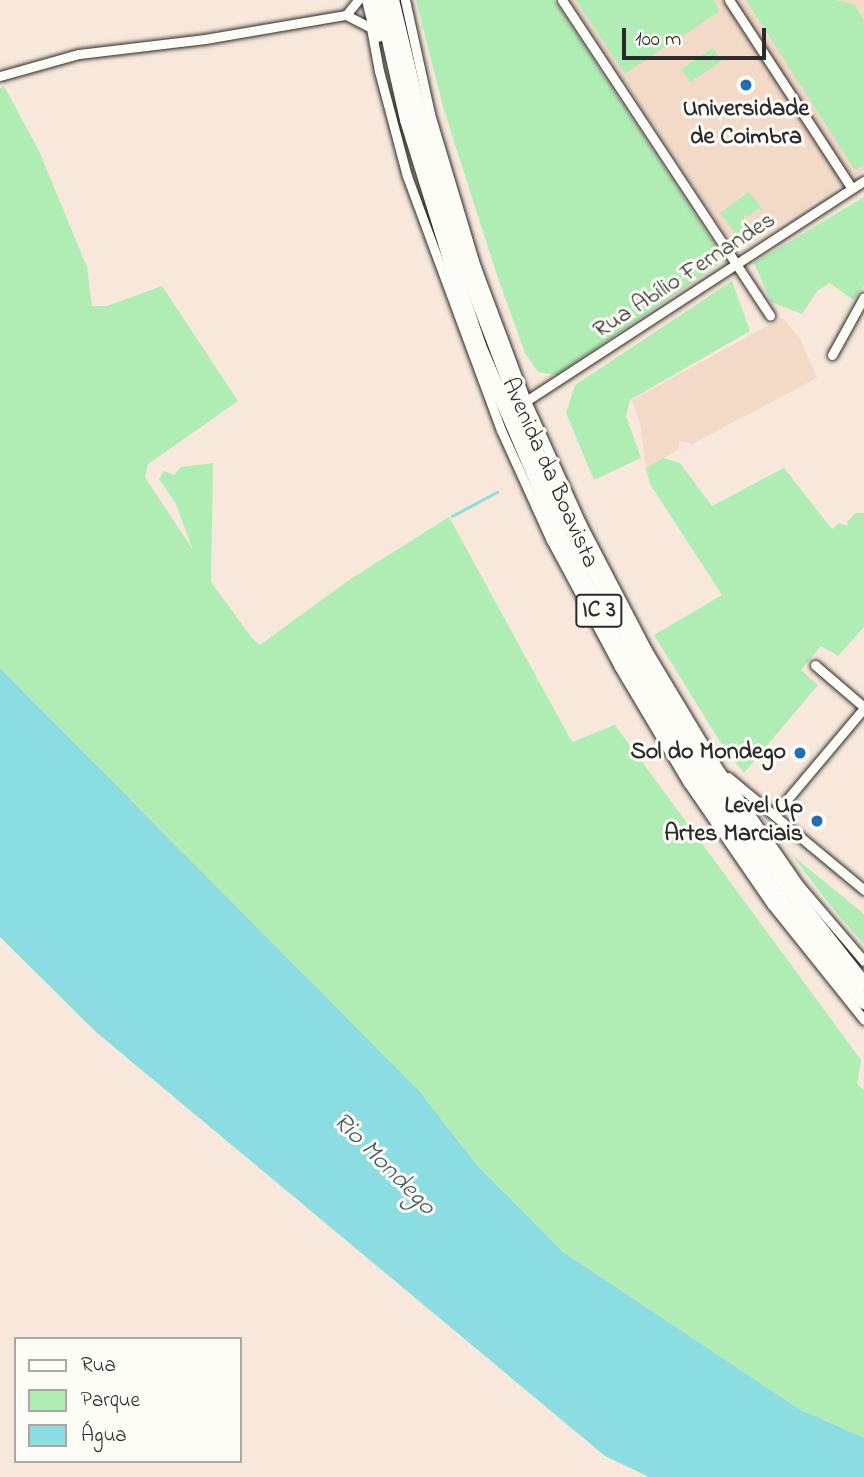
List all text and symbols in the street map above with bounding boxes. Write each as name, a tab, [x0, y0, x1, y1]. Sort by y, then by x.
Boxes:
scale bar	[626, 14, 770, 58]
text: 100 m	[635, 25, 681, 55]
marker: Universidade de Coimbra	[738, 77, 754, 93]
place label: Universidade de Coimbra	[683, 96, 809, 152]
street label: Rua Abílio Fernandes	[589, 206, 781, 346]
street label: Avenida da Boavista	[494, 374, 604, 572]
road number: IC 3	[574, 592, 624, 631]
place label: Sol do Mondego	[630, 739, 786, 767]
marker: Sol do Mondego	[792, 745, 808, 761]
place label: Level Up Artes Marciais	[664, 793, 803, 849]
marker: Level Up Artes Marciais	[809, 813, 825, 829]
water label: Rio Mondego	[325, 1107, 441, 1223]
legend	[14, 1337, 242, 1463]
text: Rua	[81, 1351, 116, 1381]
text: Parque	[81, 1386, 140, 1416]
text: Água	[81, 1421, 127, 1451]

